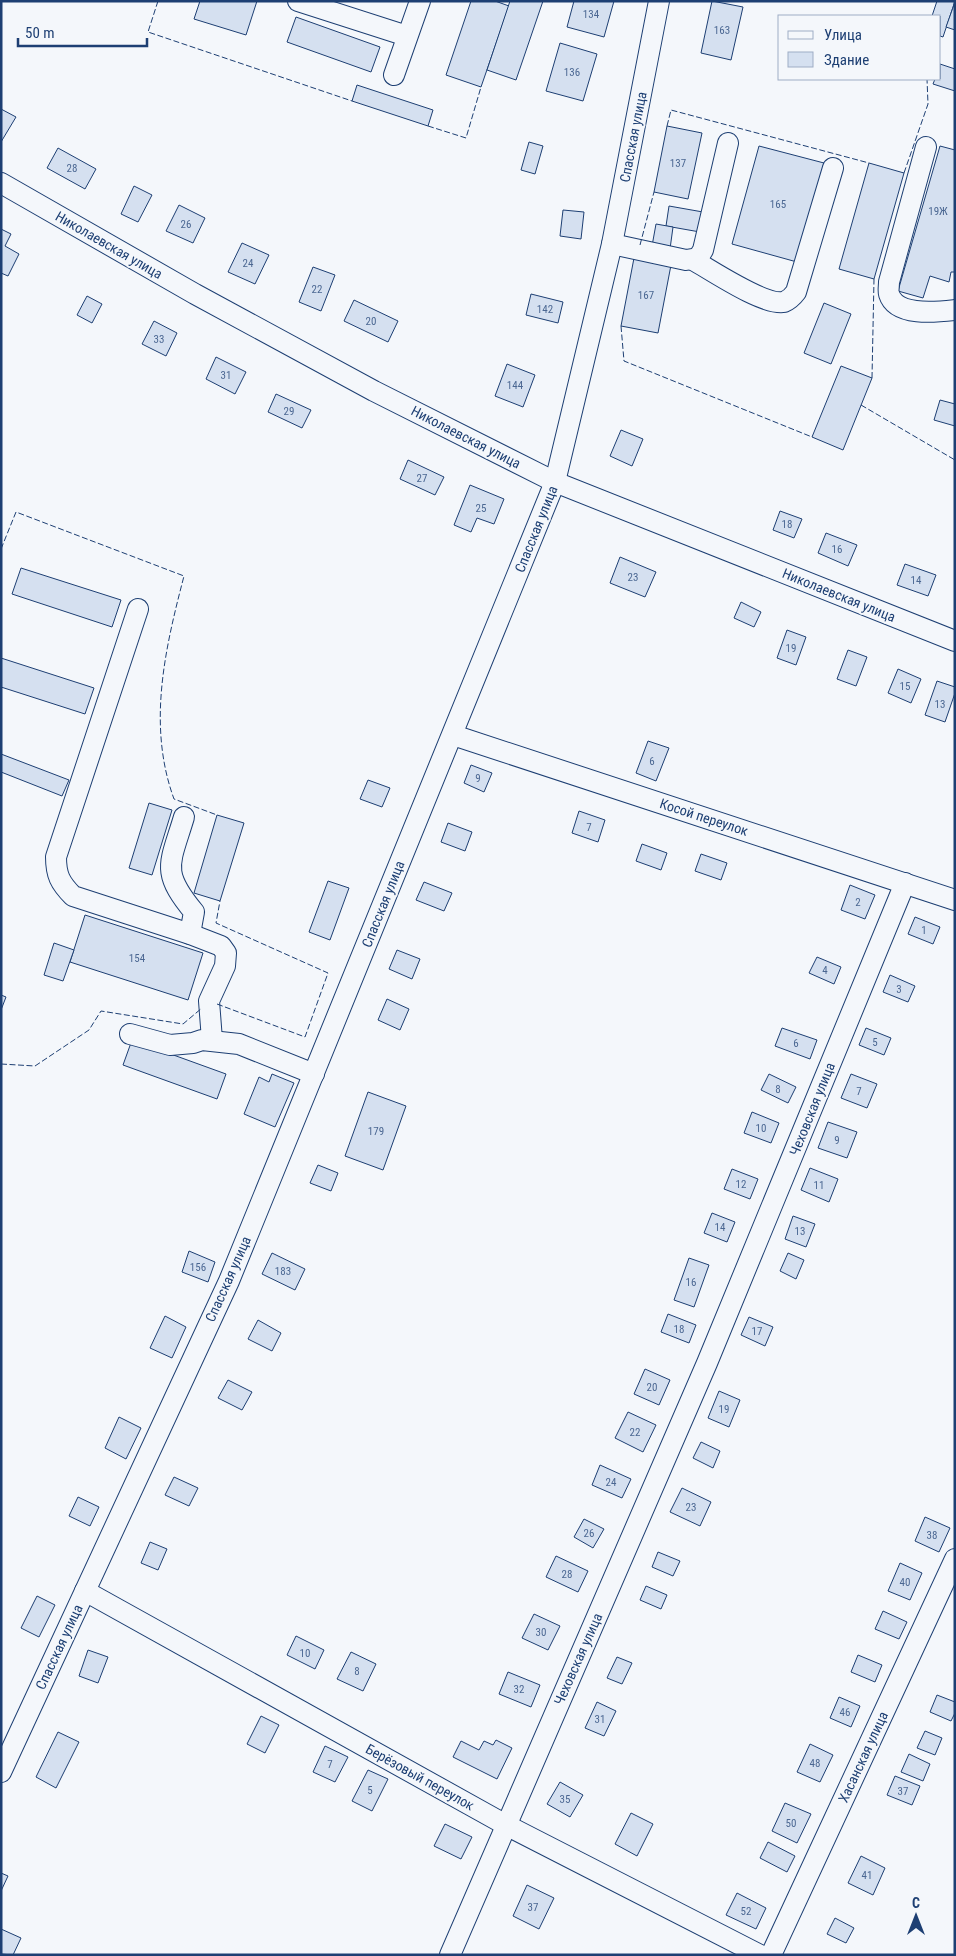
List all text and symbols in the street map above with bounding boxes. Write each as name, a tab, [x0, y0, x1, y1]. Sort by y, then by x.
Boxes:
house number: 134	[583, 8, 600, 21]
scale bar	[18, 15, 146, 47]
legend	[778, 15, 941, 80]
text: 50 m	[25, 24, 55, 42]
house number: 163	[714, 24, 730, 37]
text: Улица	[824, 26, 862, 44]
text: Здание	[824, 51, 869, 69]
house number: 136	[564, 66, 580, 79]
street label: Спасская улица	[616, 90, 650, 184]
house number: 137	[670, 157, 686, 170]
house number: 28	[67, 162, 77, 175]
house number: 165	[770, 198, 786, 211]
house number: 19Ж	[928, 205, 948, 218]
street label: Николаевская улица	[53, 208, 165, 282]
house number: 26	[181, 218, 191, 231]
house number: 24	[243, 257, 254, 270]
house number: 22	[312, 283, 322, 296]
house number: 167	[638, 289, 654, 302]
house number: 142	[537, 303, 553, 316]
house number: 20	[366, 315, 376, 328]
house number: 33	[154, 333, 164, 346]
house number: 31	[221, 369, 231, 382]
house number: 144	[507, 379, 524, 392]
street label: Николаевская улица	[409, 403, 523, 471]
house number: 29	[284, 405, 294, 418]
house number: 27	[417, 472, 427, 485]
street label: Спасская улица	[511, 483, 561, 575]
house number: 25	[476, 502, 486, 515]
house number: 18	[782, 518, 792, 531]
house number: 16	[832, 543, 842, 556]
street label: Николаевская улица	[780, 565, 898, 625]
house number: 23	[628, 571, 638, 584]
house number: 14	[911, 574, 922, 587]
house number: 19	[786, 642, 796, 655]
house number: 15	[900, 680, 910, 693]
house number: 13	[935, 698, 945, 711]
house number: 6	[649, 755, 655, 768]
house number: 9	[475, 772, 481, 785]
street label: Косой переулок	[658, 795, 751, 839]
house number: 7	[586, 821, 592, 834]
street label: Спасская улица	[358, 858, 408, 950]
house number: 2	[855, 896, 861, 909]
house number: 1	[921, 924, 927, 937]
house number: 154	[129, 952, 146, 965]
house number: 4	[822, 964, 828, 977]
house number: 3	[896, 983, 902, 996]
house number: 5	[872, 1036, 878, 1049]
house number: 6	[793, 1037, 799, 1050]
street label: Чеховская улица	[786, 1060, 838, 1158]
house number: 8	[775, 1083, 781, 1096]
house number: 7	[856, 1085, 862, 1098]
house number: 10	[756, 1122, 766, 1135]
house number: 179	[368, 1125, 384, 1138]
house number: 9	[834, 1134, 840, 1147]
house number: 12	[736, 1178, 746, 1191]
house number: 11	[814, 1179, 824, 1192]
house number: 14	[715, 1221, 726, 1234]
house number: 13	[795, 1225, 805, 1238]
street label: Спасская улица	[202, 1234, 254, 1324]
house number: 156	[190, 1261, 206, 1274]
house number: 183	[275, 1265, 291, 1278]
house number: 16	[686, 1276, 696, 1289]
house number: 18	[674, 1323, 684, 1336]
house number: 17	[752, 1325, 762, 1338]
house number: 20	[647, 1381, 657, 1394]
house number: 19	[719, 1403, 729, 1416]
house number: 22	[630, 1426, 640, 1439]
house number: 24	[606, 1476, 617, 1489]
house number: 23	[686, 1501, 696, 1514]
house number: 26	[584, 1527, 594, 1540]
house number: 38	[927, 1529, 937, 1542]
house number: 28	[562, 1568, 572, 1581]
house number: 40	[900, 1576, 910, 1589]
street label: Спасская улица	[32, 1602, 86, 1692]
street label: Чеховская улица	[551, 1611, 605, 1707]
house number: 30	[536, 1626, 546, 1639]
house number: 10	[300, 1647, 310, 1660]
house number: 8	[354, 1665, 360, 1678]
house number: 32	[514, 1683, 524, 1696]
house number: 46	[840, 1706, 850, 1719]
street label: Хасанская улица	[835, 1709, 891, 1805]
house number: 31	[595, 1713, 605, 1726]
street label: Берёзовый переулок	[363, 1741, 477, 1814]
house number: 48	[810, 1757, 820, 1770]
house number: 7	[327, 1758, 333, 1771]
house number: 5	[367, 1784, 373, 1797]
house number: 37	[898, 1785, 908, 1798]
house number: 35	[560, 1793, 570, 1806]
house number: 50	[786, 1817, 796, 1830]
house number: 41	[862, 1869, 872, 1882]
north arrow	[891, 1891, 941, 1941]
text: С	[912, 1895, 920, 1911]
house number: 37	[528, 1901, 538, 1914]
house number: 52	[741, 1905, 751, 1918]

